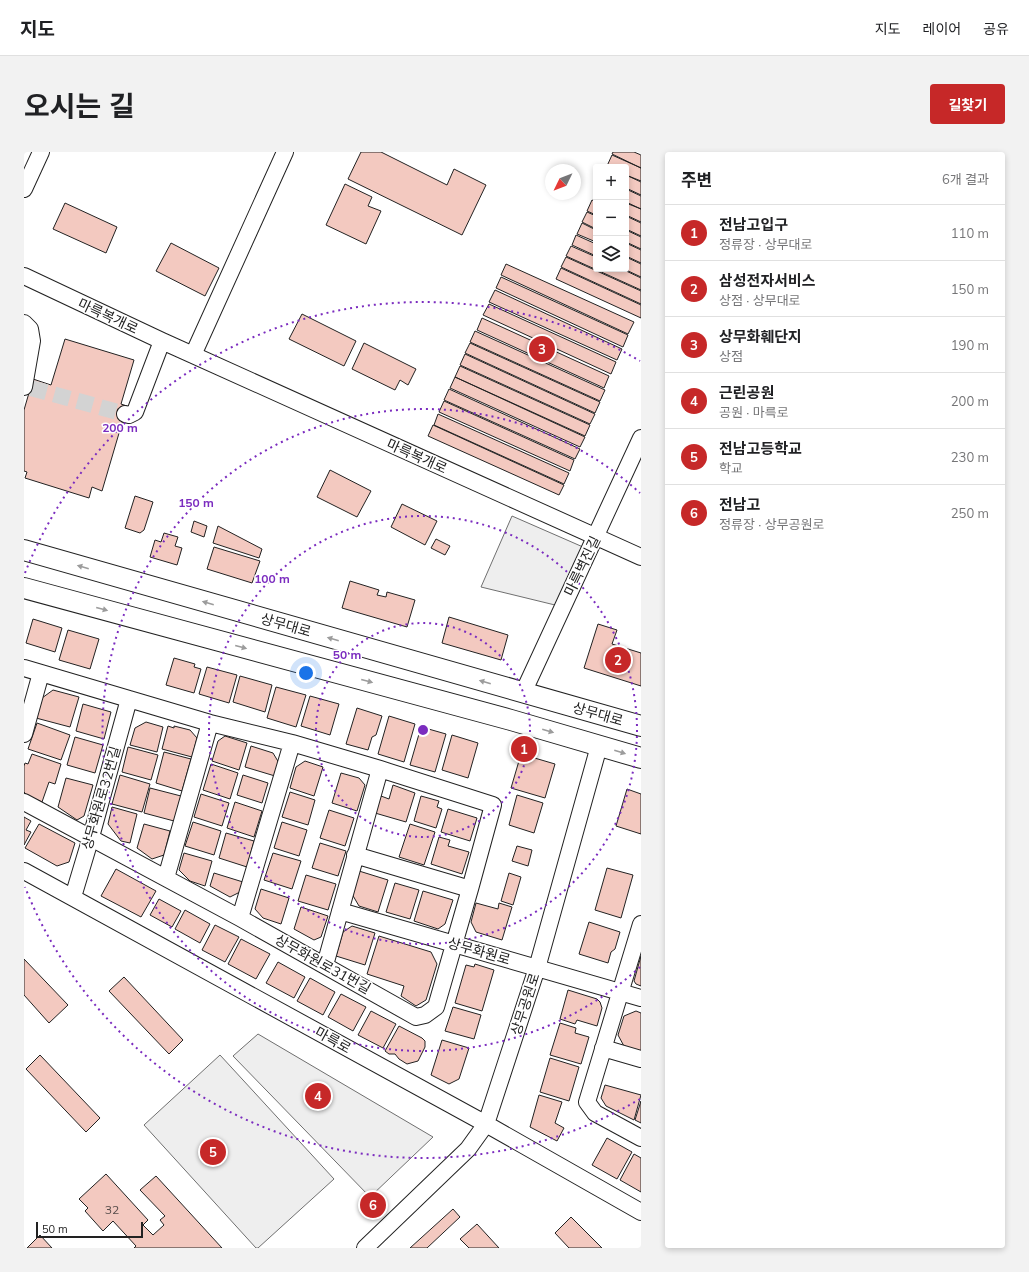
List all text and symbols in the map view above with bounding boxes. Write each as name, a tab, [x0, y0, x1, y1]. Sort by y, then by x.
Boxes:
text: 지도	[20, 17, 55, 41]
text: 지도	[875, 20, 901, 38]
text: 레이어	[923, 20, 961, 38]
text: 공유	[983, 20, 1009, 38]
button: 길찾기	[930, 84, 1005, 124]
text: 오시는 길	[24, 88, 135, 123]
north arrow	[545, 164, 581, 200]
map controls	[593, 164, 629, 272]
button: +	[593, 164, 629, 200]
text: 주변	[681, 169, 712, 190]
text: 6개 결과	[942, 171, 989, 187]
button: −	[593, 200, 629, 236]
text: 전남고입구	[719, 215, 788, 234]
text: 1	[690, 225, 698, 241]
text: 110 m	[951, 225, 989, 241]
button: layers	[593, 236, 629, 272]
text: 정류장 · 상무대로	[719, 236, 813, 252]
text: 삼성전자서비스	[719, 271, 816, 290]
text: 2	[690, 281, 698, 297]
text: 150 m	[951, 281, 989, 297]
text: 상점 · 상무대로	[719, 292, 801, 308]
street label: 마륵복개로	[75, 294, 141, 338]
text: 상무화훼단지	[719, 327, 802, 346]
pin: 3	[529, 334, 555, 364]
text: 3	[690, 337, 698, 353]
text: 190 m	[951, 337, 989, 353]
text: 상점	[719, 348, 743, 364]
text: 근린공원	[719, 383, 774, 402]
text: 4	[690, 393, 698, 409]
text: 200 m	[951, 393, 989, 409]
text: 공원 · 마륵로	[719, 404, 789, 420]
text: 200 m	[102, 420, 138, 435]
street label: 마륵복개로	[384, 435, 450, 477]
text: 전남고등학교	[719, 439, 802, 458]
text: 5	[690, 449, 698, 465]
text: 230 m	[951, 449, 989, 465]
text: 학교	[719, 460, 743, 476]
text: 150 m	[178, 495, 214, 510]
text: 전남고	[719, 495, 760, 514]
text: 6	[690, 505, 698, 521]
text: 250 m	[951, 505, 989, 521]
text: 정류장 · 상무공원로	[719, 516, 824, 532]
street label: 마륵벽진길	[560, 533, 604, 599]
one-way arrow	[77, 564, 89, 570]
text: 100 m	[254, 571, 290, 586]
one-way arrow	[202, 600, 214, 606]
one-way arrow	[96, 606, 108, 612]
street label: 상무대로	[259, 609, 313, 641]
one-way arrow	[327, 636, 339, 642]
one-way arrow	[235, 644, 247, 650]
pin: 2	[605, 645, 631, 675]
text: 50 m	[333, 647, 361, 662]
your location	[296, 663, 316, 683]
one-way arrow	[361, 678, 373, 684]
one-way arrow	[479, 679, 491, 685]
street label: 상무대로	[571, 698, 625, 730]
centre of rings	[416, 723, 430, 737]
one-way arrow	[543, 728, 555, 734]
pin: 1	[511, 734, 537, 764]
street label: 상무화원로32번길	[78, 744, 124, 852]
one-way arrow	[614, 749, 626, 755]
street label: 상무화원로31번길	[272, 930, 374, 998]
street label: 상무화원로	[446, 933, 513, 969]
street label: 상무공원로	[506, 970, 544, 1037]
street label: 마륵로	[312, 1023, 354, 1057]
pin: 4	[305, 1081, 331, 1111]
pin: 5	[200, 1137, 226, 1167]
pin: 6	[360, 1190, 386, 1220]
house number: 32	[105, 1202, 119, 1217]
scale bar	[36, 1220, 143, 1239]
text: 50 m	[42, 1222, 68, 1236]

